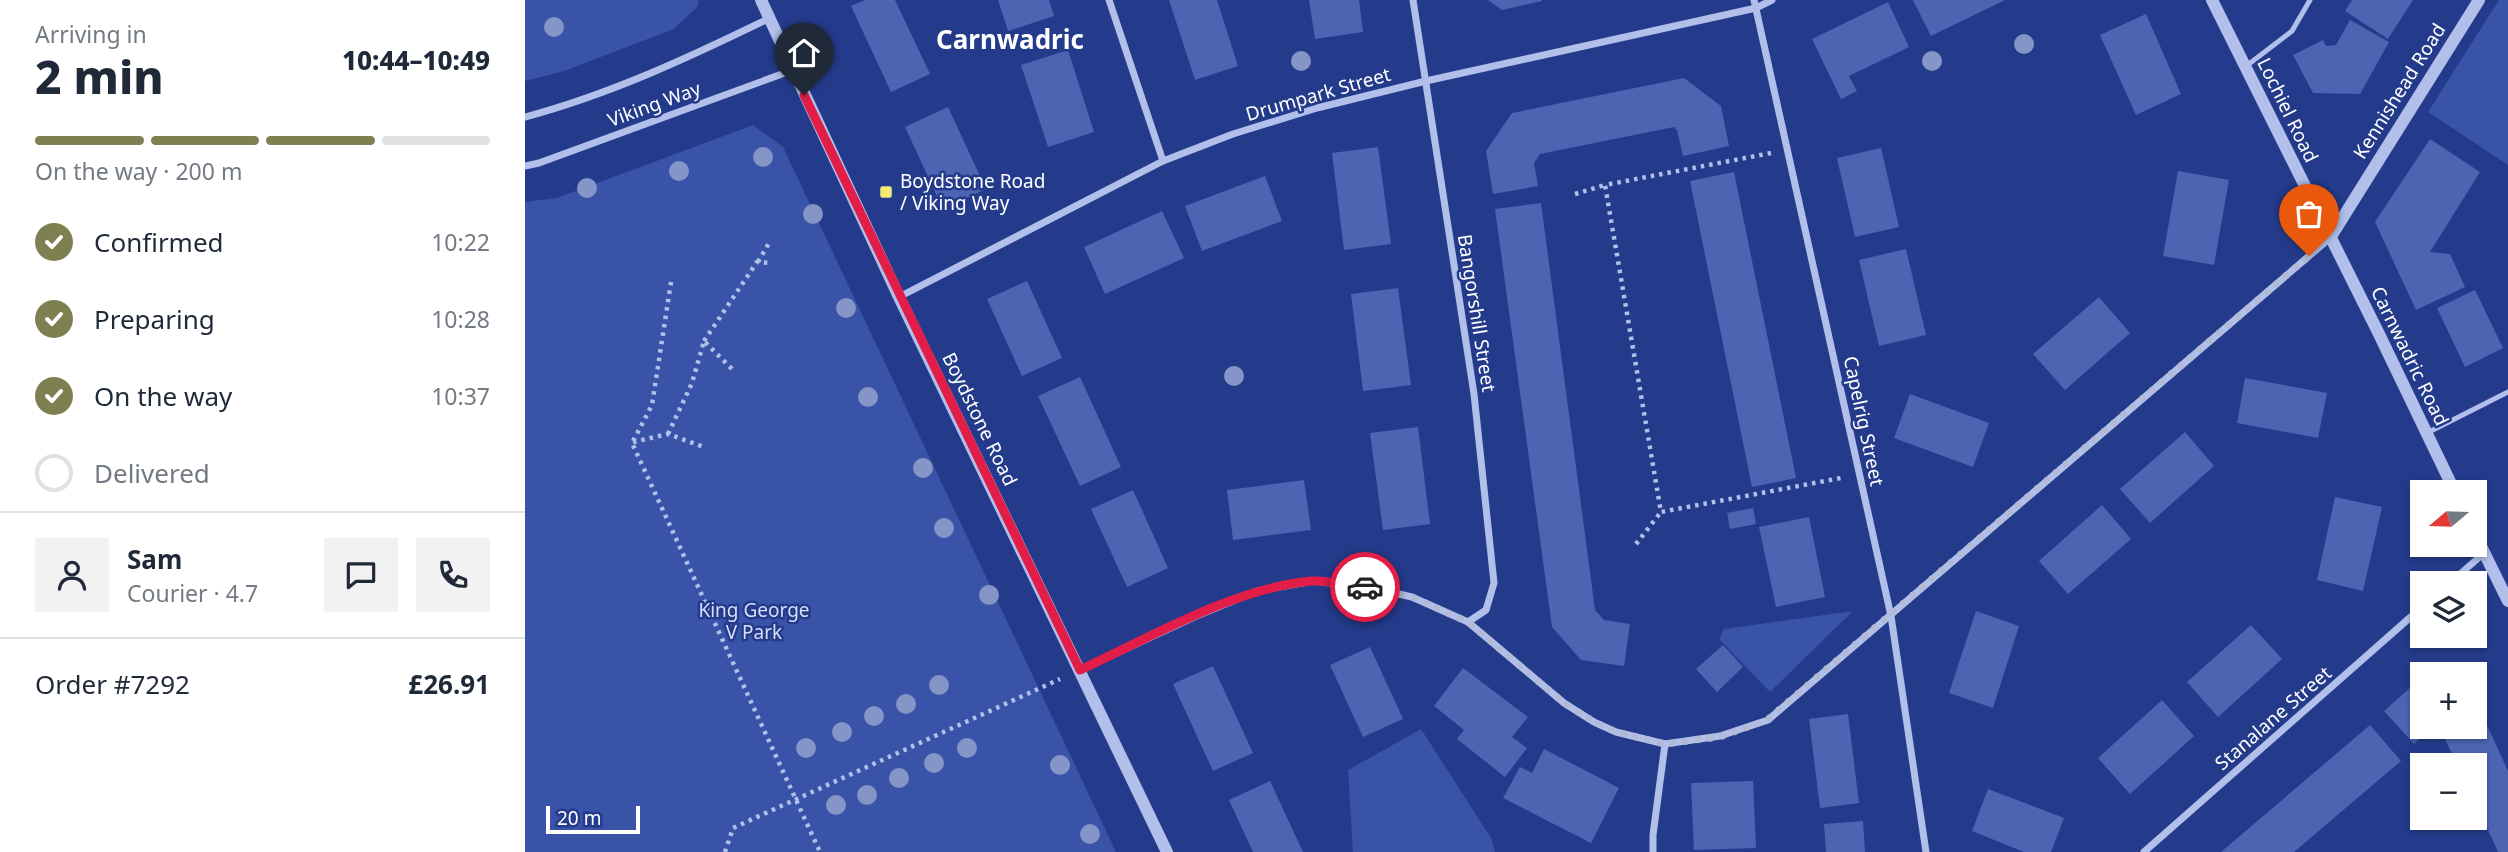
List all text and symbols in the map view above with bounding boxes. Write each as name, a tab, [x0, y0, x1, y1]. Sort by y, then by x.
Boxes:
text: Arriving in	[35, 18, 147, 50]
street label: Kennishead Road	[2347, 18, 2451, 164]
district label: Carnwadric	[936, 21, 1084, 57]
pin	[774, 23, 834, 95]
icon: home	[785, 34, 823, 72]
text: 10:44–10:49	[342, 42, 490, 78]
text: 2 min	[35, 45, 164, 107]
street label: Lochiel Road	[2251, 53, 2325, 167]
street label: Drumpark Street	[1243, 61, 1394, 127]
street label: Viking Way	[604, 75, 704, 133]
text: On the way · 200 m	[35, 155, 242, 187]
place label: Boydstone Road / Viking Way	[900, 168, 1045, 216]
marker: Boydstone Road / Viking Way	[878, 184, 894, 200]
pin	[2279, 184, 2339, 256]
icon: bag	[2290, 195, 2328, 233]
icon: check	[35, 223, 73, 261]
text: Confirmed	[94, 224, 224, 260]
text: 10:22	[431, 226, 490, 258]
street label: Bangorshill Street	[1452, 232, 1502, 394]
street label: Carnwadric Road	[2365, 282, 2455, 430]
icon: check	[35, 300, 73, 338]
text: Preparing	[94, 301, 215, 337]
text: 10:28	[431, 303, 490, 335]
street label: Boydstone Road	[936, 348, 1024, 490]
street label: Capelrig Street	[1838, 354, 1891, 489]
icon: check	[35, 377, 73, 415]
text: On the way	[94, 378, 232, 414]
text: 10:37	[431, 380, 490, 412]
text: Delivered	[94, 455, 210, 491]
north arrow	[2410, 480, 2487, 556]
map controls	[2410, 480, 2487, 830]
button: person	[35, 538, 109, 612]
button: chat	[324, 538, 398, 612]
button: phone	[416, 538, 490, 612]
text: Sam	[127, 541, 182, 577]
courier	[1330, 552, 1400, 622]
icon: car	[1346, 568, 1384, 606]
button: layers	[2410, 571, 2487, 648]
text: Courier · 4.7	[127, 577, 258, 609]
park label: King George V Park	[698, 597, 810, 645]
street label: Stanalane Street	[2209, 660, 2337, 776]
button: +	[2410, 662, 2487, 739]
text: Order #7292	[35, 666, 190, 702]
text: £26.91	[408, 666, 490, 702]
button: −	[2410, 753, 2487, 830]
scale bar	[546, 803, 641, 835]
text: 20 m	[557, 805, 601, 831]

